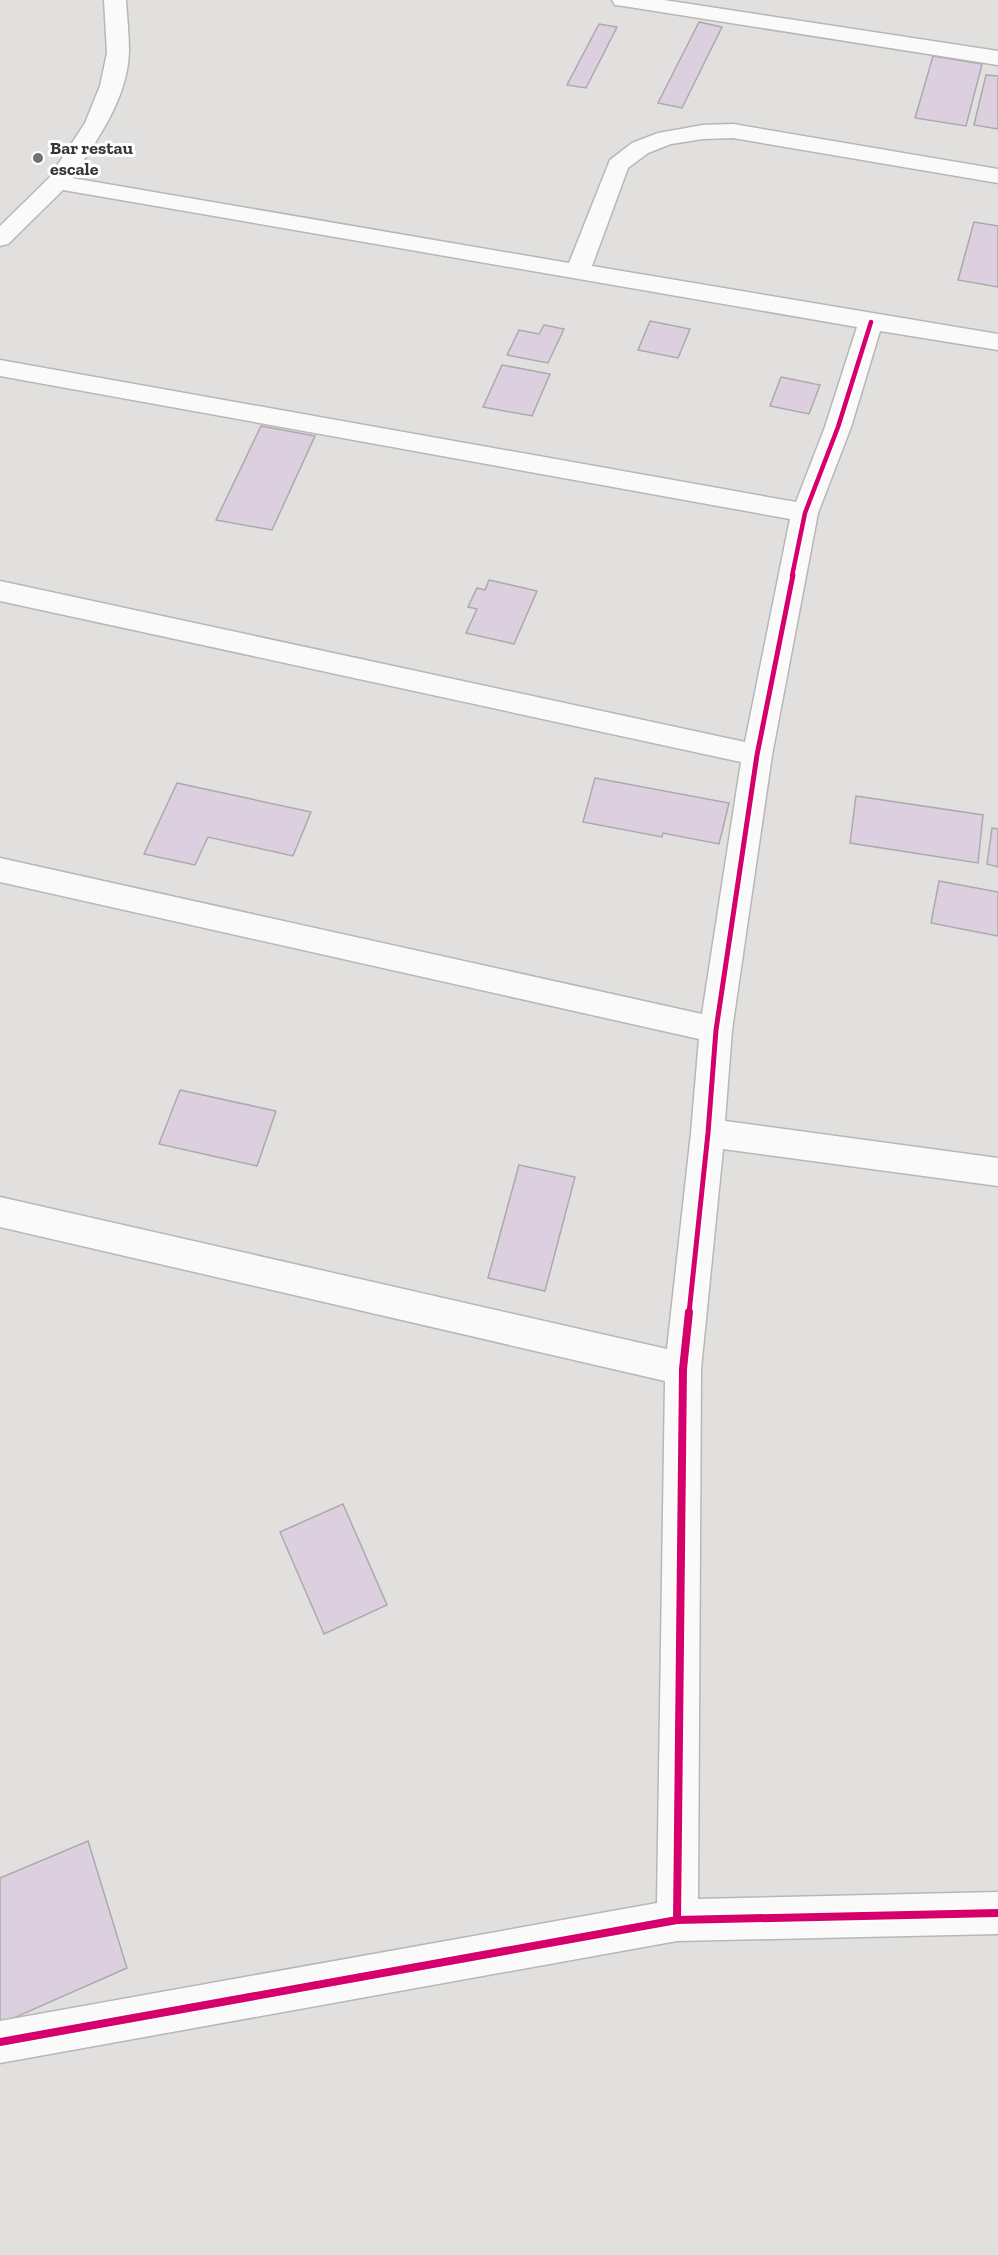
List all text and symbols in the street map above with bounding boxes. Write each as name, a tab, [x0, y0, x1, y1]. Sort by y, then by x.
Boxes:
place label: Bar restau escale	[50, 137, 133, 180]
marker: Bar restau escale	[31, 151, 45, 165]

